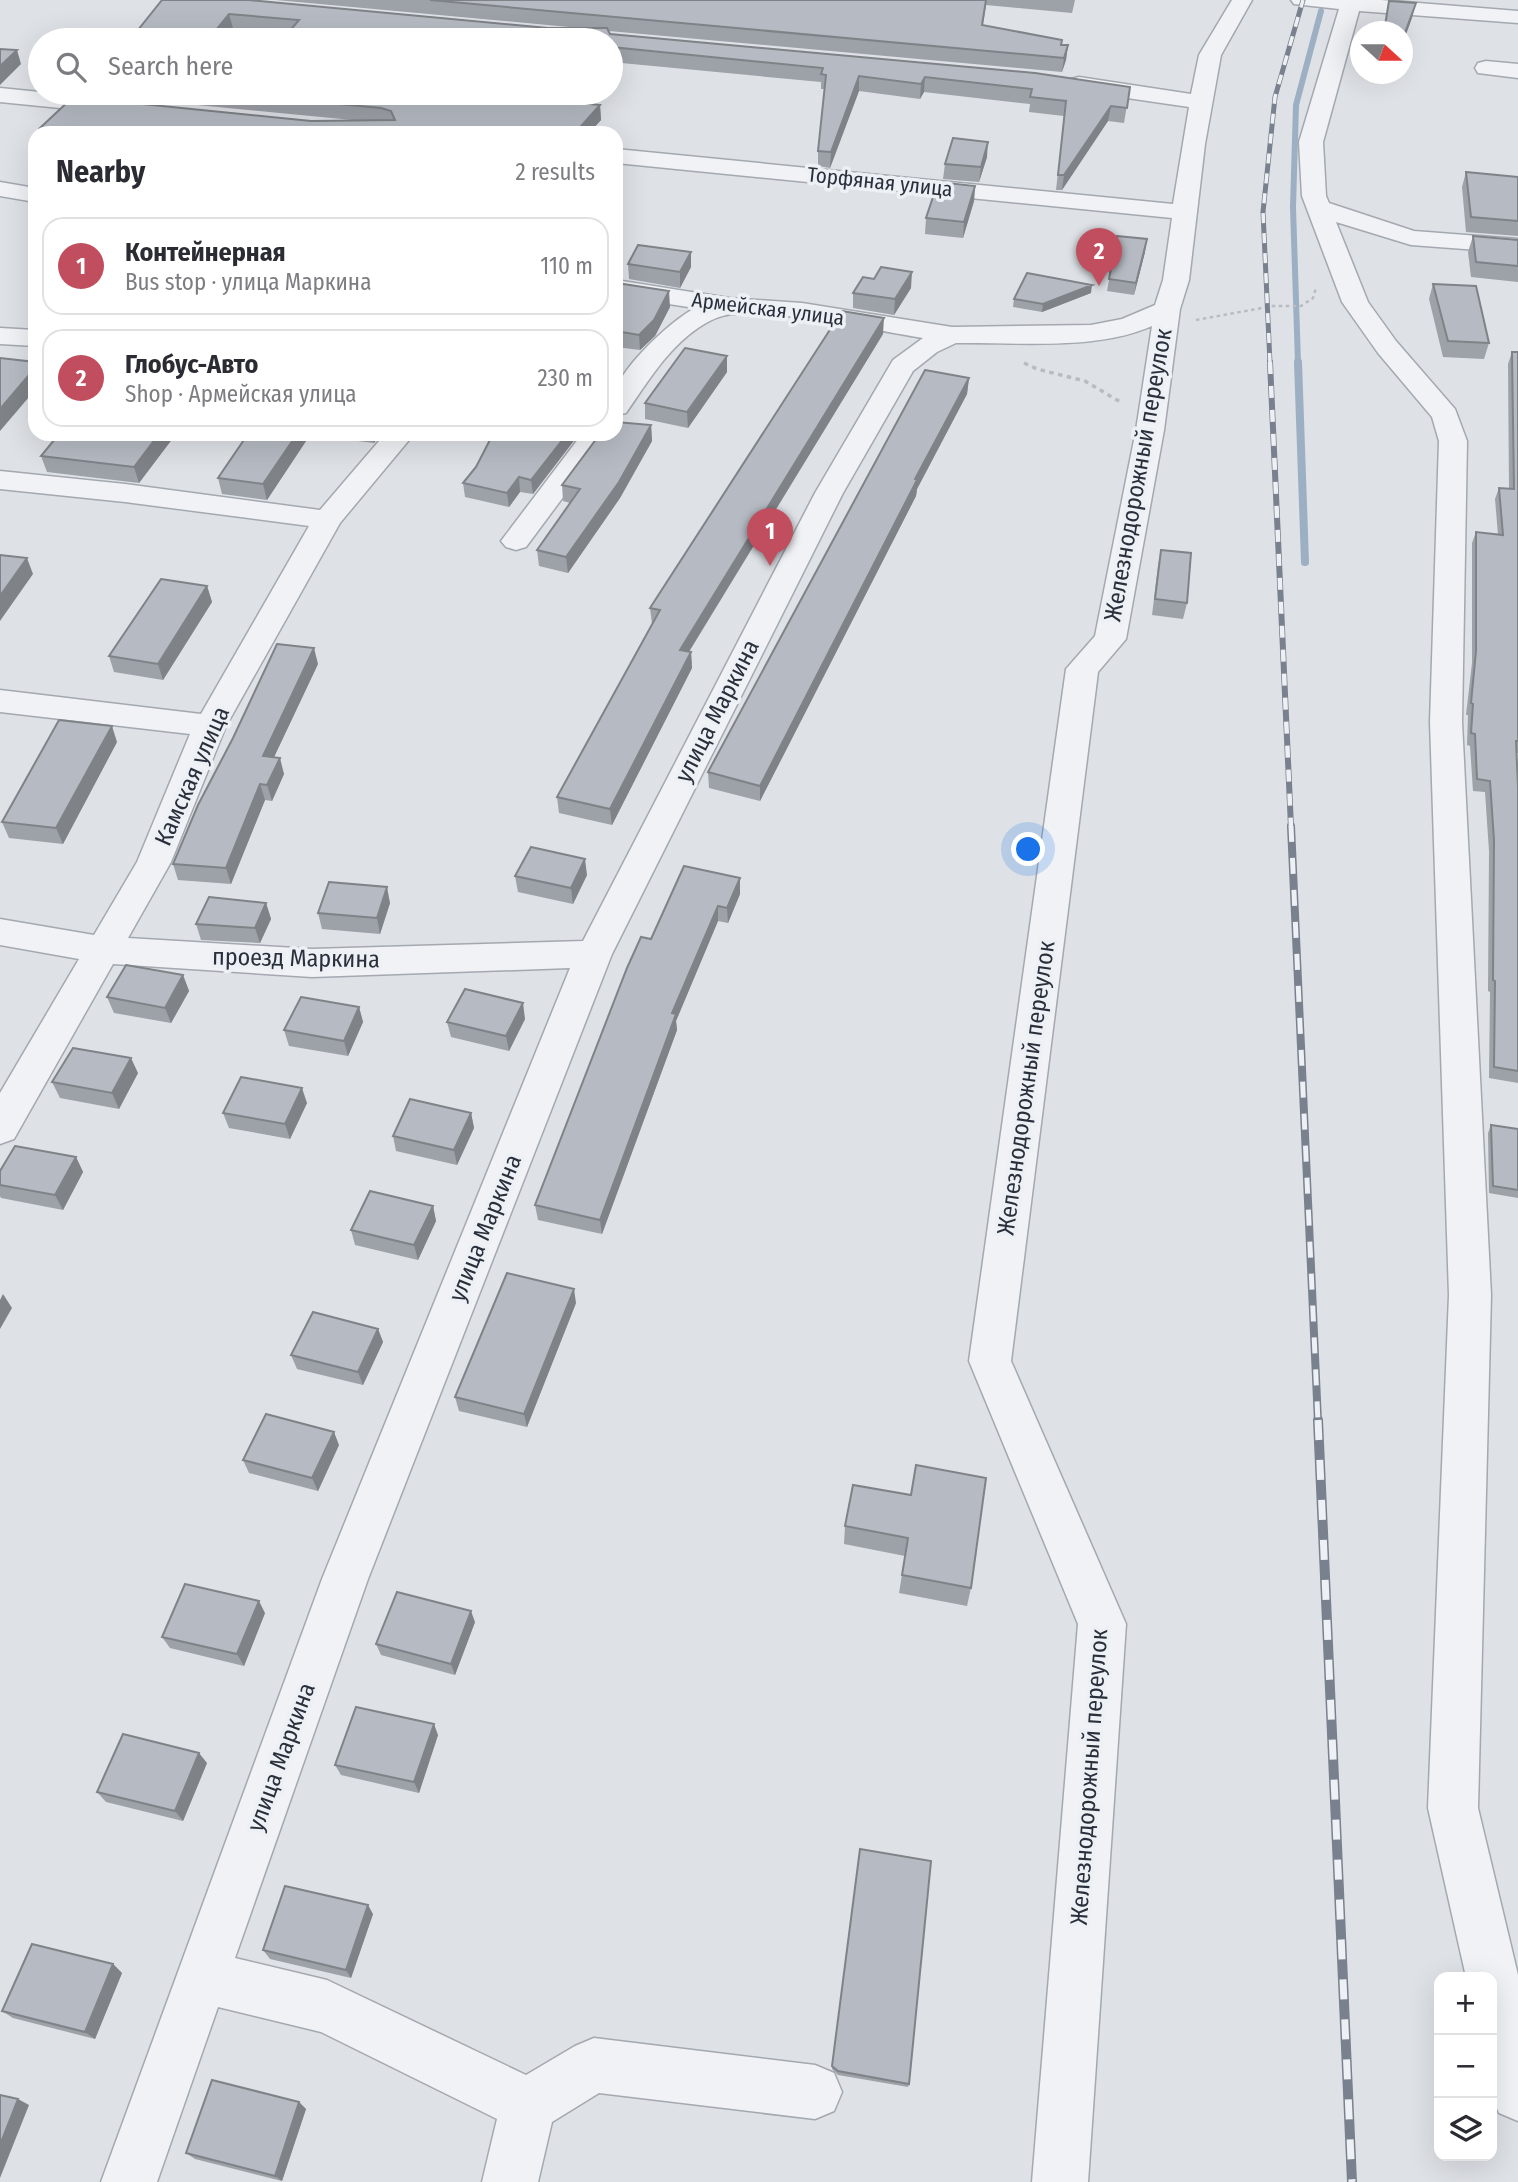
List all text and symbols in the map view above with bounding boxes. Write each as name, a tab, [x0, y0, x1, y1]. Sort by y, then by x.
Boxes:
north arrow	[1350, 21, 1413, 84]
search box	[28, 28, 623, 105]
icon: search	[52, 48, 90, 86]
text: Search here	[108, 51, 233, 82]
text: Nearby	[56, 154, 145, 190]
text: 2 results	[515, 158, 595, 186]
street label: Торфяная улица	[806, 161, 954, 203]
pin: 2	[1076, 228, 1122, 286]
text: Контейнерная	[125, 237, 286, 268]
text: 1	[76, 252, 86, 280]
text: 110 m	[540, 252, 593, 280]
text: Bus stop · улица Маркина	[125, 268, 371, 296]
street label: Армейская улица	[690, 287, 846, 331]
street label: Железнодорожный переулок	[1098, 326, 1178, 624]
text: Глобус-Авто	[125, 349, 258, 380]
text: 2	[76, 364, 86, 392]
text: 230 m	[537, 364, 593, 392]
text: Shop · Армейская улица	[125, 380, 357, 408]
pin: 1	[747, 508, 793, 566]
street label: улица Маркина	[669, 635, 765, 787]
street label: Камская улица	[149, 702, 235, 850]
your location	[1011, 832, 1045, 866]
street label: Железнодорожный переулок	[991, 938, 1061, 1237]
street label: проезд Маркина	[212, 943, 380, 973]
street label: улица Маркина	[443, 1150, 527, 1306]
street label: Железнодорожный переулок	[1065, 1627, 1113, 1926]
street label: улица Маркина	[241, 1679, 321, 1835]
map controls	[1434, 1972, 1497, 2161]
button: +	[1434, 1972, 1497, 2035]
button: −	[1434, 2035, 1497, 2098]
button: layers	[1434, 2098, 1497, 2161]

